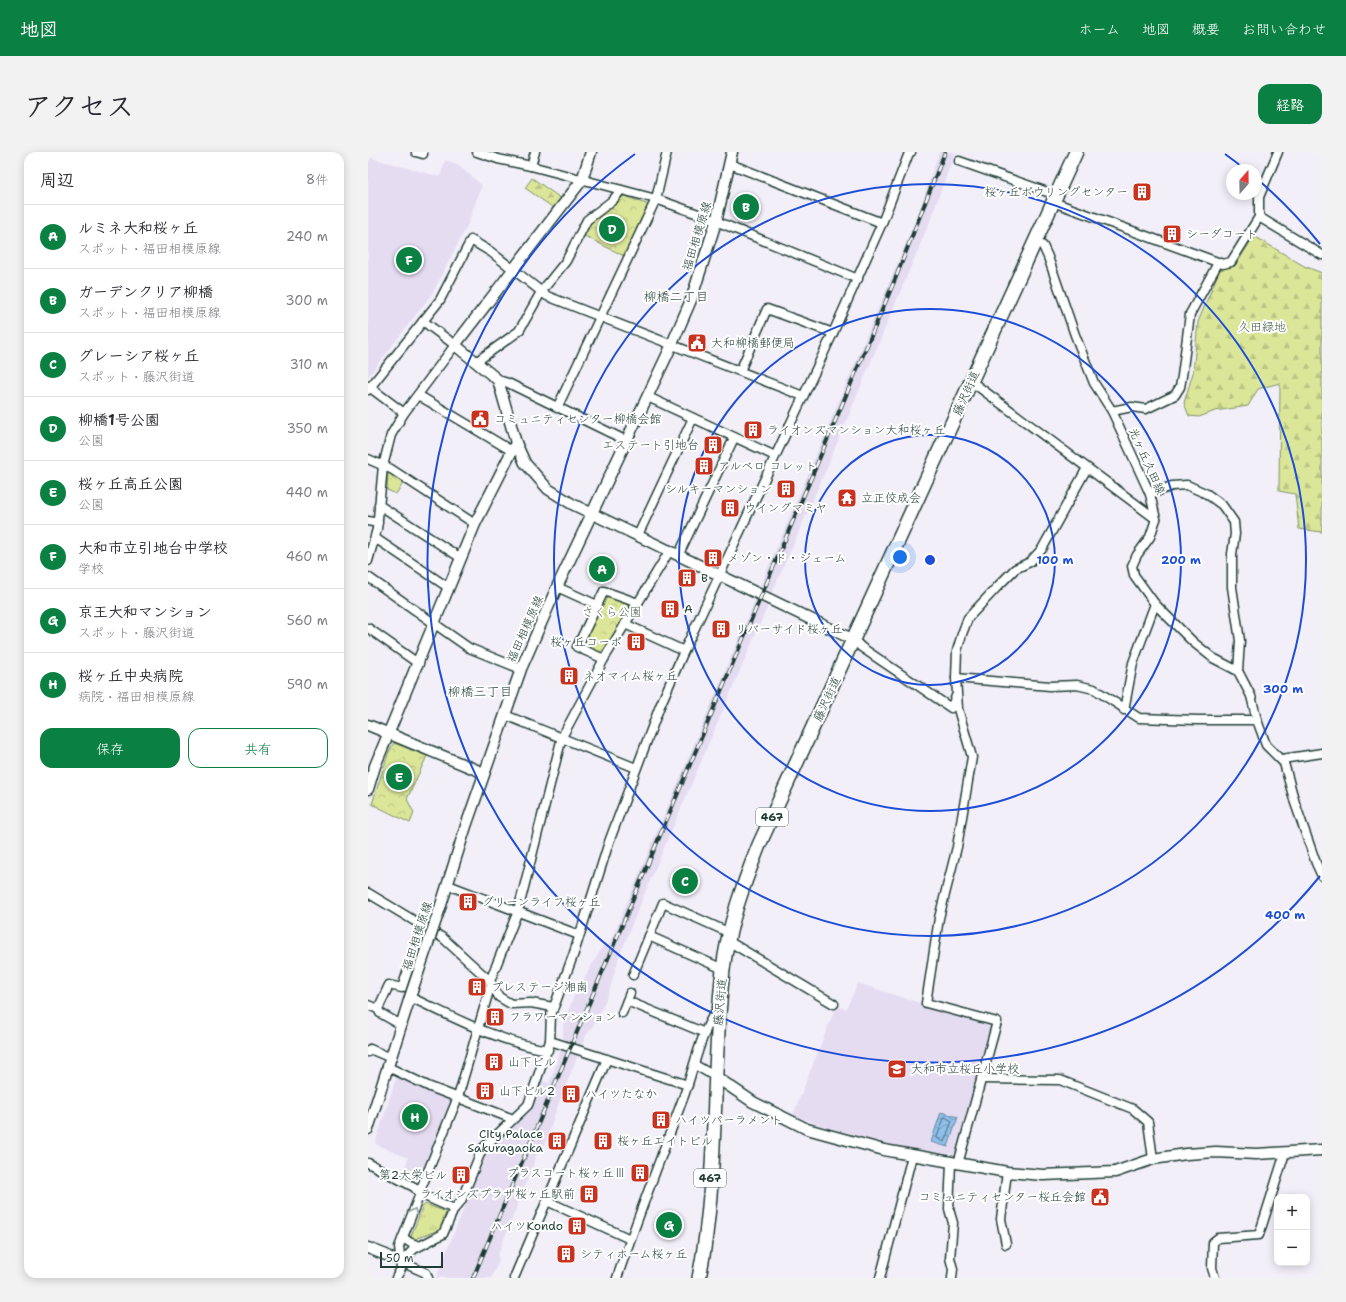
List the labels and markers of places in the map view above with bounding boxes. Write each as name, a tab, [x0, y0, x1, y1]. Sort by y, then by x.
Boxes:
building icon: 桜ヶ丘ボウリングセンター	[1131, 181, 1153, 203]
place label: 桜ヶ丘ボウリングセンター	[984, 184, 1128, 200]
pin: B	[733, 192, 759, 222]
pin: D	[599, 214, 625, 244]
building icon: シーダコート	[1161, 223, 1183, 245]
place label: シーダコート	[1186, 226, 1258, 242]
pin: F	[396, 245, 422, 275]
public building icon: 大和柳橋郵便局	[686, 332, 708, 354]
place label: 大和柳橋郵便局	[711, 335, 795, 351]
public building icon: コミュニティセンター柳橋会館	[469, 408, 491, 430]
place label: コミュニティセンター柳橋会館	[494, 411, 662, 427]
building icon: ライオンズマンション大和桜ヶ丘	[742, 419, 764, 441]
place label: ライオンズマンション大和桜ヶ丘	[767, 422, 946, 438]
building icon: エステート引地台	[702, 434, 724, 456]
place label: エステート引地台	[602, 437, 699, 453]
building icon: アルベロ コレット	[693, 455, 715, 477]
place label: アルベロ コレット	[718, 458, 817, 474]
building icon: シルキーマンション	[775, 478, 797, 500]
place label: シルキーマンション	[665, 481, 772, 497]
temple icon: 立正佼成会	[836, 487, 858, 509]
place label: 立正佼成会	[861, 490, 921, 506]
building icon: ウイングマミヤ	[719, 497, 741, 519]
place label: ウイングマミヤ	[744, 500, 827, 516]
building icon: メゾン・ド・ジェーム	[702, 547, 724, 569]
place label: メゾン・ド・ジェーム	[727, 550, 847, 566]
centre of rings	[923, 553, 937, 567]
pin: A	[589, 554, 615, 584]
building icon: B	[676, 567, 698, 589]
place label: B	[701, 570, 708, 586]
building icon: A	[659, 598, 681, 620]
place label: A	[684, 601, 693, 617]
building icon: リバーサイド桜ヶ丘	[710, 618, 732, 640]
place label: リバーサイド桜ヶ丘	[735, 621, 843, 637]
building icon: 桜ヶ丘コーポ	[625, 631, 647, 653]
place label: 桜ヶ丘コーポ	[550, 634, 622, 650]
building icon: ネオマイム桜ヶ丘	[558, 665, 580, 687]
place label: ネオマイム桜ヶ丘	[583, 668, 678, 684]
pin: E	[386, 762, 412, 792]
pin: C	[672, 866, 698, 896]
building icon: グリーンライフ桜ヶ丘	[457, 891, 479, 913]
place label: グリーンライフ桜ヶ丘	[482, 894, 601, 910]
building icon: プレステージ湘南	[466, 976, 488, 998]
place label: プレステージ湘南	[491, 979, 588, 995]
building icon: フラワーマンション	[484, 1006, 506, 1028]
place label: フラワーマンション	[509, 1009, 617, 1025]
building icon: 山下ビル	[483, 1051, 505, 1073]
place label: 山下ビル	[508, 1054, 556, 1070]
school or university icon: 大和市立桜丘小学校	[886, 1058, 908, 1080]
place label: 大和市立桜丘小学校	[911, 1061, 1019, 1077]
building icon: 山下ビル2	[474, 1080, 496, 1102]
place label: 山下ビル2	[499, 1083, 555, 1099]
building icon: ハイツたなか	[560, 1083, 582, 1105]
place label: ハイツたなか	[585, 1086, 657, 1102]
pin: H	[402, 1102, 428, 1132]
building icon: ハイツパーラメント	[650, 1109, 672, 1131]
place label: ハイツパーラメント	[675, 1112, 783, 1128]
place label: City Palace Sakuragaoka	[468, 1126, 544, 1156]
building icon: City Palace Sakuragaoka	[546, 1130, 568, 1152]
building icon: 桜ヶ丘エイトビル	[592, 1130, 614, 1152]
place label: 桜ヶ丘エイトビル	[617, 1133, 713, 1149]
building icon: プラスコート桜ヶ丘Ⅲ	[629, 1162, 651, 1184]
building icon: 第2大栄ビル	[450, 1164, 472, 1186]
place label: プラスコート桜ヶ丘Ⅲ	[506, 1165, 626, 1181]
place label: 第2大栄ビル	[379, 1167, 447, 1183]
building icon: ライオンズプラザ桜ヶ丘駅前	[578, 1183, 600, 1205]
place label: ライオンズプラザ桜ヶ丘駅前	[420, 1186, 575, 1202]
public building icon: コミュニティセンター桜丘会館	[1089, 1186, 1111, 1208]
place label: コミュニティセンター桜丘会館	[918, 1189, 1086, 1205]
pin: G	[656, 1210, 682, 1240]
building icon: ハイツKondo	[566, 1215, 588, 1237]
place label: ハイツKondo	[491, 1218, 563, 1234]
building icon: シティホーム桜ヶ丘	[555, 1243, 577, 1265]
place label: シティホーム桜ヶ丘	[580, 1246, 688, 1262]

